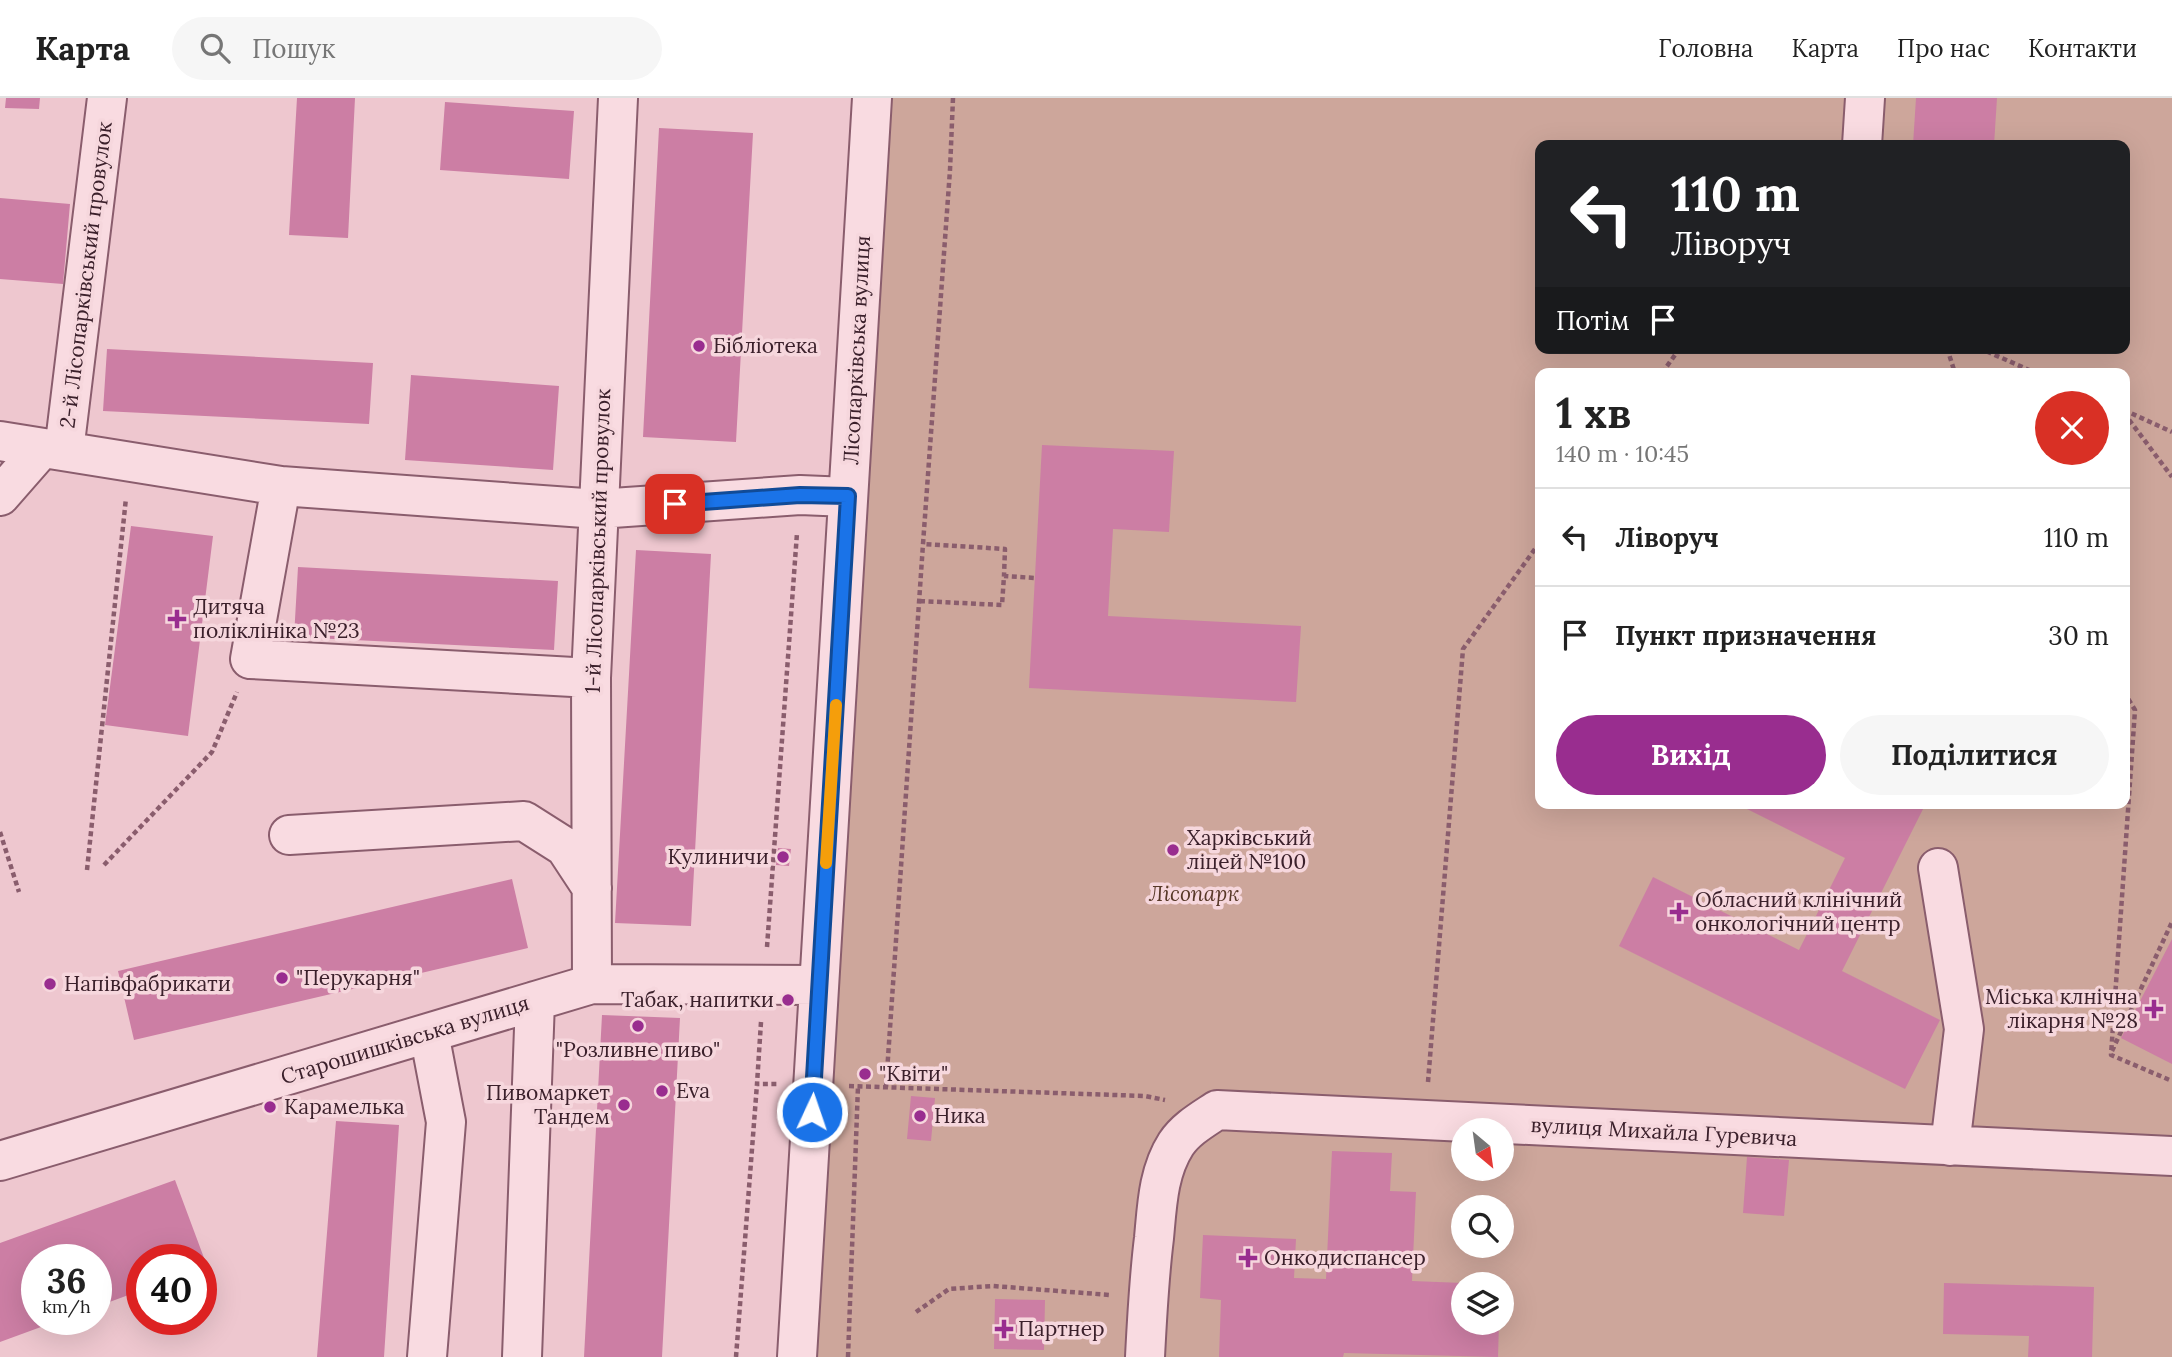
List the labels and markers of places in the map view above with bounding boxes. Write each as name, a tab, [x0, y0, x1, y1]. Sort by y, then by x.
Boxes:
place label: Бібліотека	[713, 332, 818, 359]
marker: Бібліотека	[691, 338, 707, 354]
pin	[645, 474, 705, 534]
place label: Дитяча поліклініка №23	[193, 593, 360, 644]
marker: Дитяча поліклініка №23	[167, 609, 187, 629]
place label: Харківський ліцей №100	[1187, 824, 1312, 875]
marker: Харківський ліцей №100	[1165, 842, 1181, 858]
place label: Кулиничи	[667, 843, 769, 870]
marker: Кулиничи	[775, 849, 791, 865]
place label: Обласний клінічний онкологічний центр	[1695, 886, 1902, 937]
marker: Обласний клінічний онкологічний центр	[1669, 902, 1689, 922]
place label: "Перукарня"	[296, 964, 420, 991]
place label: Напівфабрикати	[64, 970, 231, 997]
marker: "Перукарня"	[274, 970, 290, 986]
marker: Напівфабрикати	[42, 976, 58, 992]
place label: Міська клнічна лікарня №28	[1985, 983, 2138, 1034]
place label: Табак, напитки	[621, 986, 774, 1013]
marker: Табак, напитки	[780, 992, 796, 1008]
marker: Міська клнічна лікарня №28	[2144, 999, 2164, 1019]
marker: "Розливне пиво"	[630, 1018, 646, 1034]
place label: "Розливне пиво"	[556, 1036, 720, 1063]
place label: "Квіти"	[879, 1060, 948, 1087]
marker: "Квіти"	[857, 1066, 873, 1082]
place label: Eva	[676, 1077, 710, 1104]
place label: Пивомаркет Тандем	[486, 1079, 610, 1130]
marker: Eva	[654, 1083, 670, 1099]
place label: Карамелька	[284, 1093, 405, 1120]
marker: Пивомаркет Тандем	[616, 1097, 632, 1113]
marker: Карамелька	[262, 1099, 278, 1115]
place label: Ника	[934, 1102, 986, 1129]
marker: Ника	[912, 1108, 928, 1124]
place label: Онкодиспансер	[1264, 1244, 1426, 1271]
marker: Онкодиспансер	[1238, 1248, 1258, 1268]
place label: Партнер	[1018, 1315, 1105, 1342]
marker: Партнер	[996, 1321, 1012, 1337]

